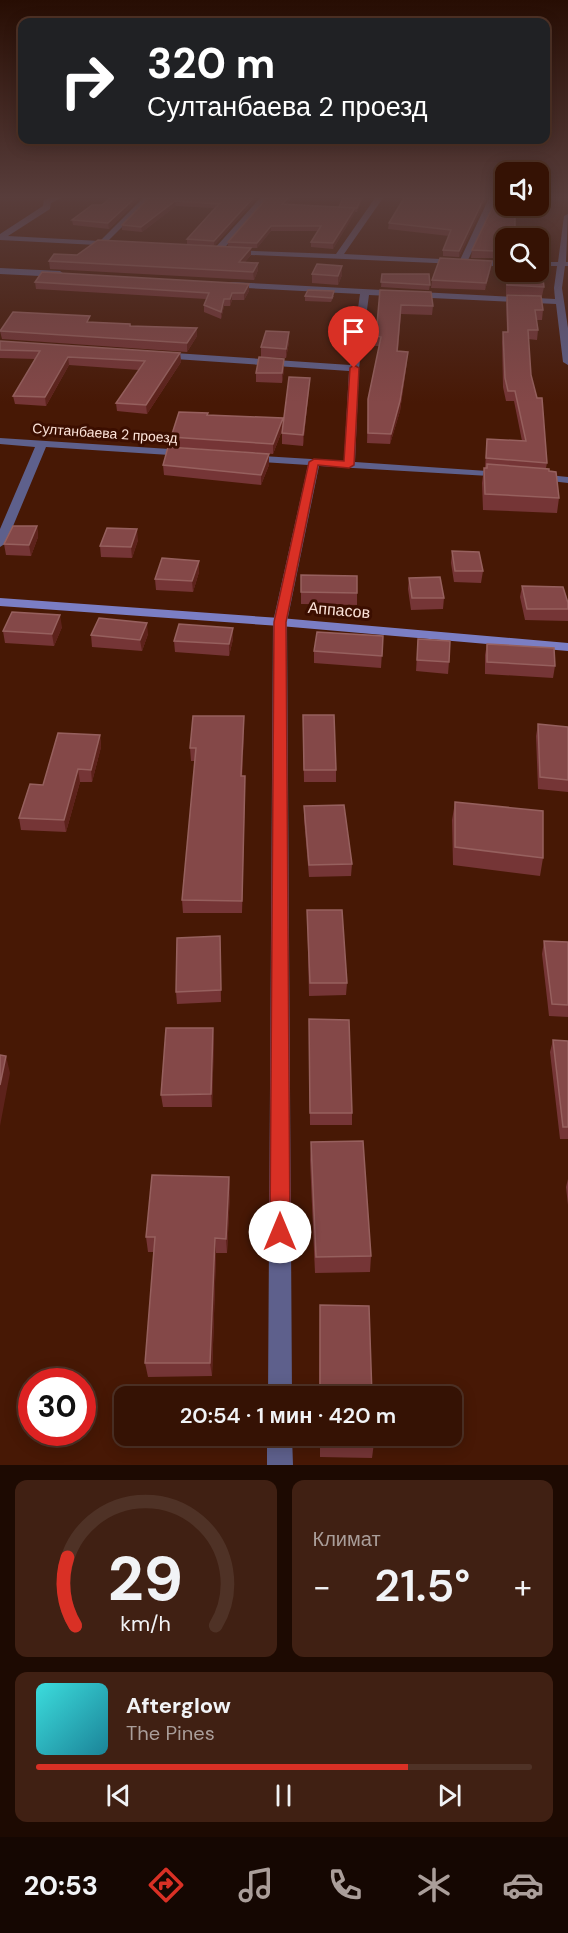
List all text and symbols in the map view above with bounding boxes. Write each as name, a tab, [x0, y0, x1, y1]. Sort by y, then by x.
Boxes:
text: 320 m	[147, 36, 275, 91]
icon: right	[48, 42, 126, 120]
text: Султанбаева 2 проезд	[147, 89, 428, 124]
map controls	[495, 162, 549, 282]
button: sound	[495, 162, 549, 216]
button: search	[495, 228, 549, 282]
pin	[328, 306, 379, 368]
icon: arrive	[337, 315, 370, 348]
street label: Султанбаева 2 проезд	[32, 419, 178, 447]
street label: Аппасов	[307, 597, 371, 623]
position arrow	[248, 1200, 312, 1264]
speed limit sign: 30	[18, 1368, 96, 1446]
text: 20:54 · 1 мин · 420 m	[180, 1401, 396, 1430]
text: Климат	[313, 1526, 381, 1552]
text: 29	[108, 1538, 183, 1619]
text: 21.5°	[374, 1556, 470, 1615]
text: −	[313, 1565, 331, 1608]
text: +	[514, 1565, 532, 1608]
text: km/h	[120, 1610, 171, 1638]
text: Afterglow	[126, 1691, 231, 1720]
text: The Pines	[126, 1720, 215, 1746]
icon: previous	[102, 1779, 135, 1812]
icon: pause	[267, 1779, 300, 1812]
icon: next	[433, 1779, 466, 1812]
icon: directions	[145, 1864, 187, 1906]
icon: music	[235, 1864, 277, 1906]
icon: phone	[324, 1864, 366, 1906]
icon: climate	[413, 1864, 455, 1906]
icon: car	[502, 1864, 544, 1906]
text: 20:53	[24, 1868, 98, 1903]

